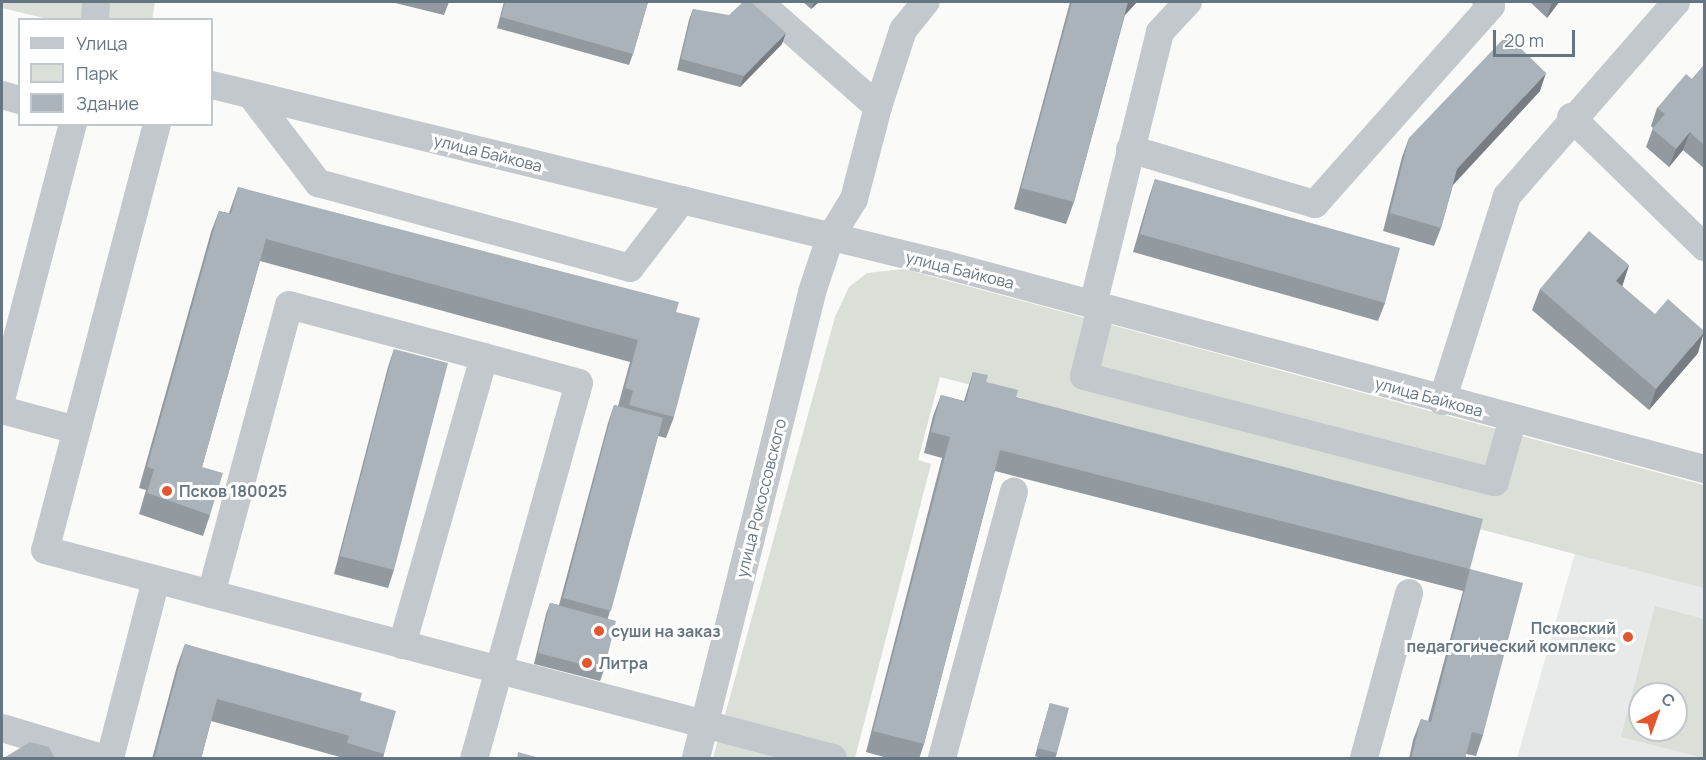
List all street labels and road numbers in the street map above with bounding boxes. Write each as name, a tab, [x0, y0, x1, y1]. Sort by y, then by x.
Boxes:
street label: улица Байкова	[432, 130, 544, 176]
street label: улица Байкова	[904, 247, 1016, 293]
street label: улица Байкова	[1373, 373, 1485, 421]
street label: улица Рокоссовского	[732, 417, 790, 579]

